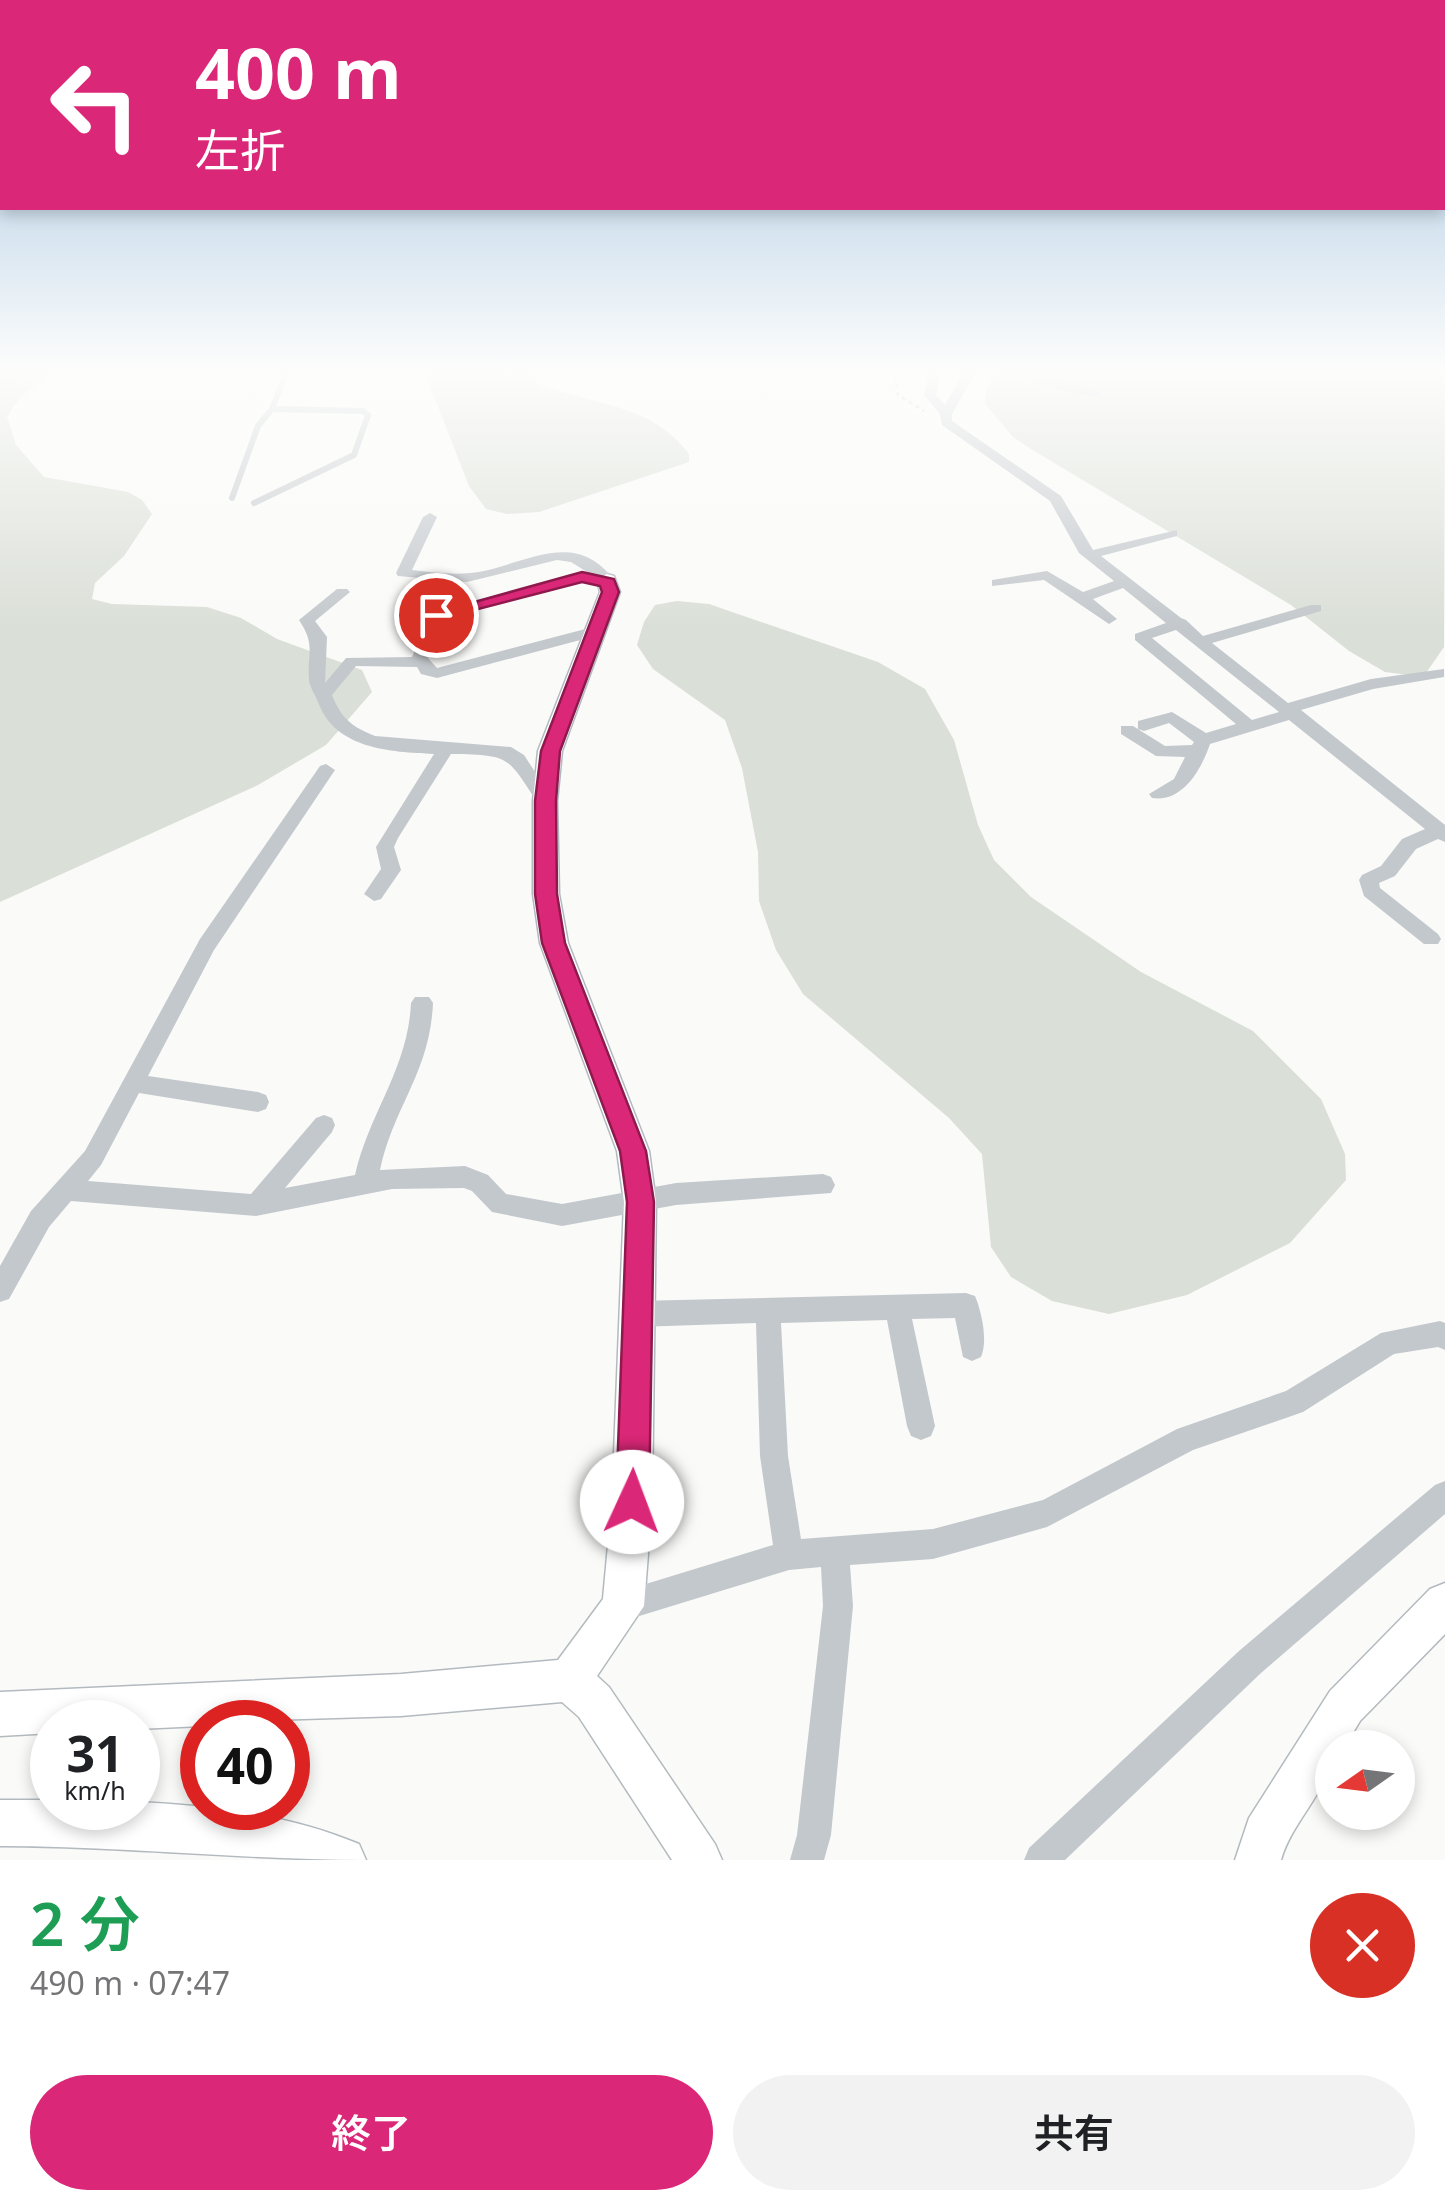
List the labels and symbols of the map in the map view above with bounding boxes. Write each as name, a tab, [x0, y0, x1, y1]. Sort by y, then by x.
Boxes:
pin	[394, 573, 479, 658]
position arrow	[580, 1450, 684, 1554]
speed limit sign: 40	[180, 1700, 310, 1830]
north arrow	[1315, 1730, 1415, 1830]

